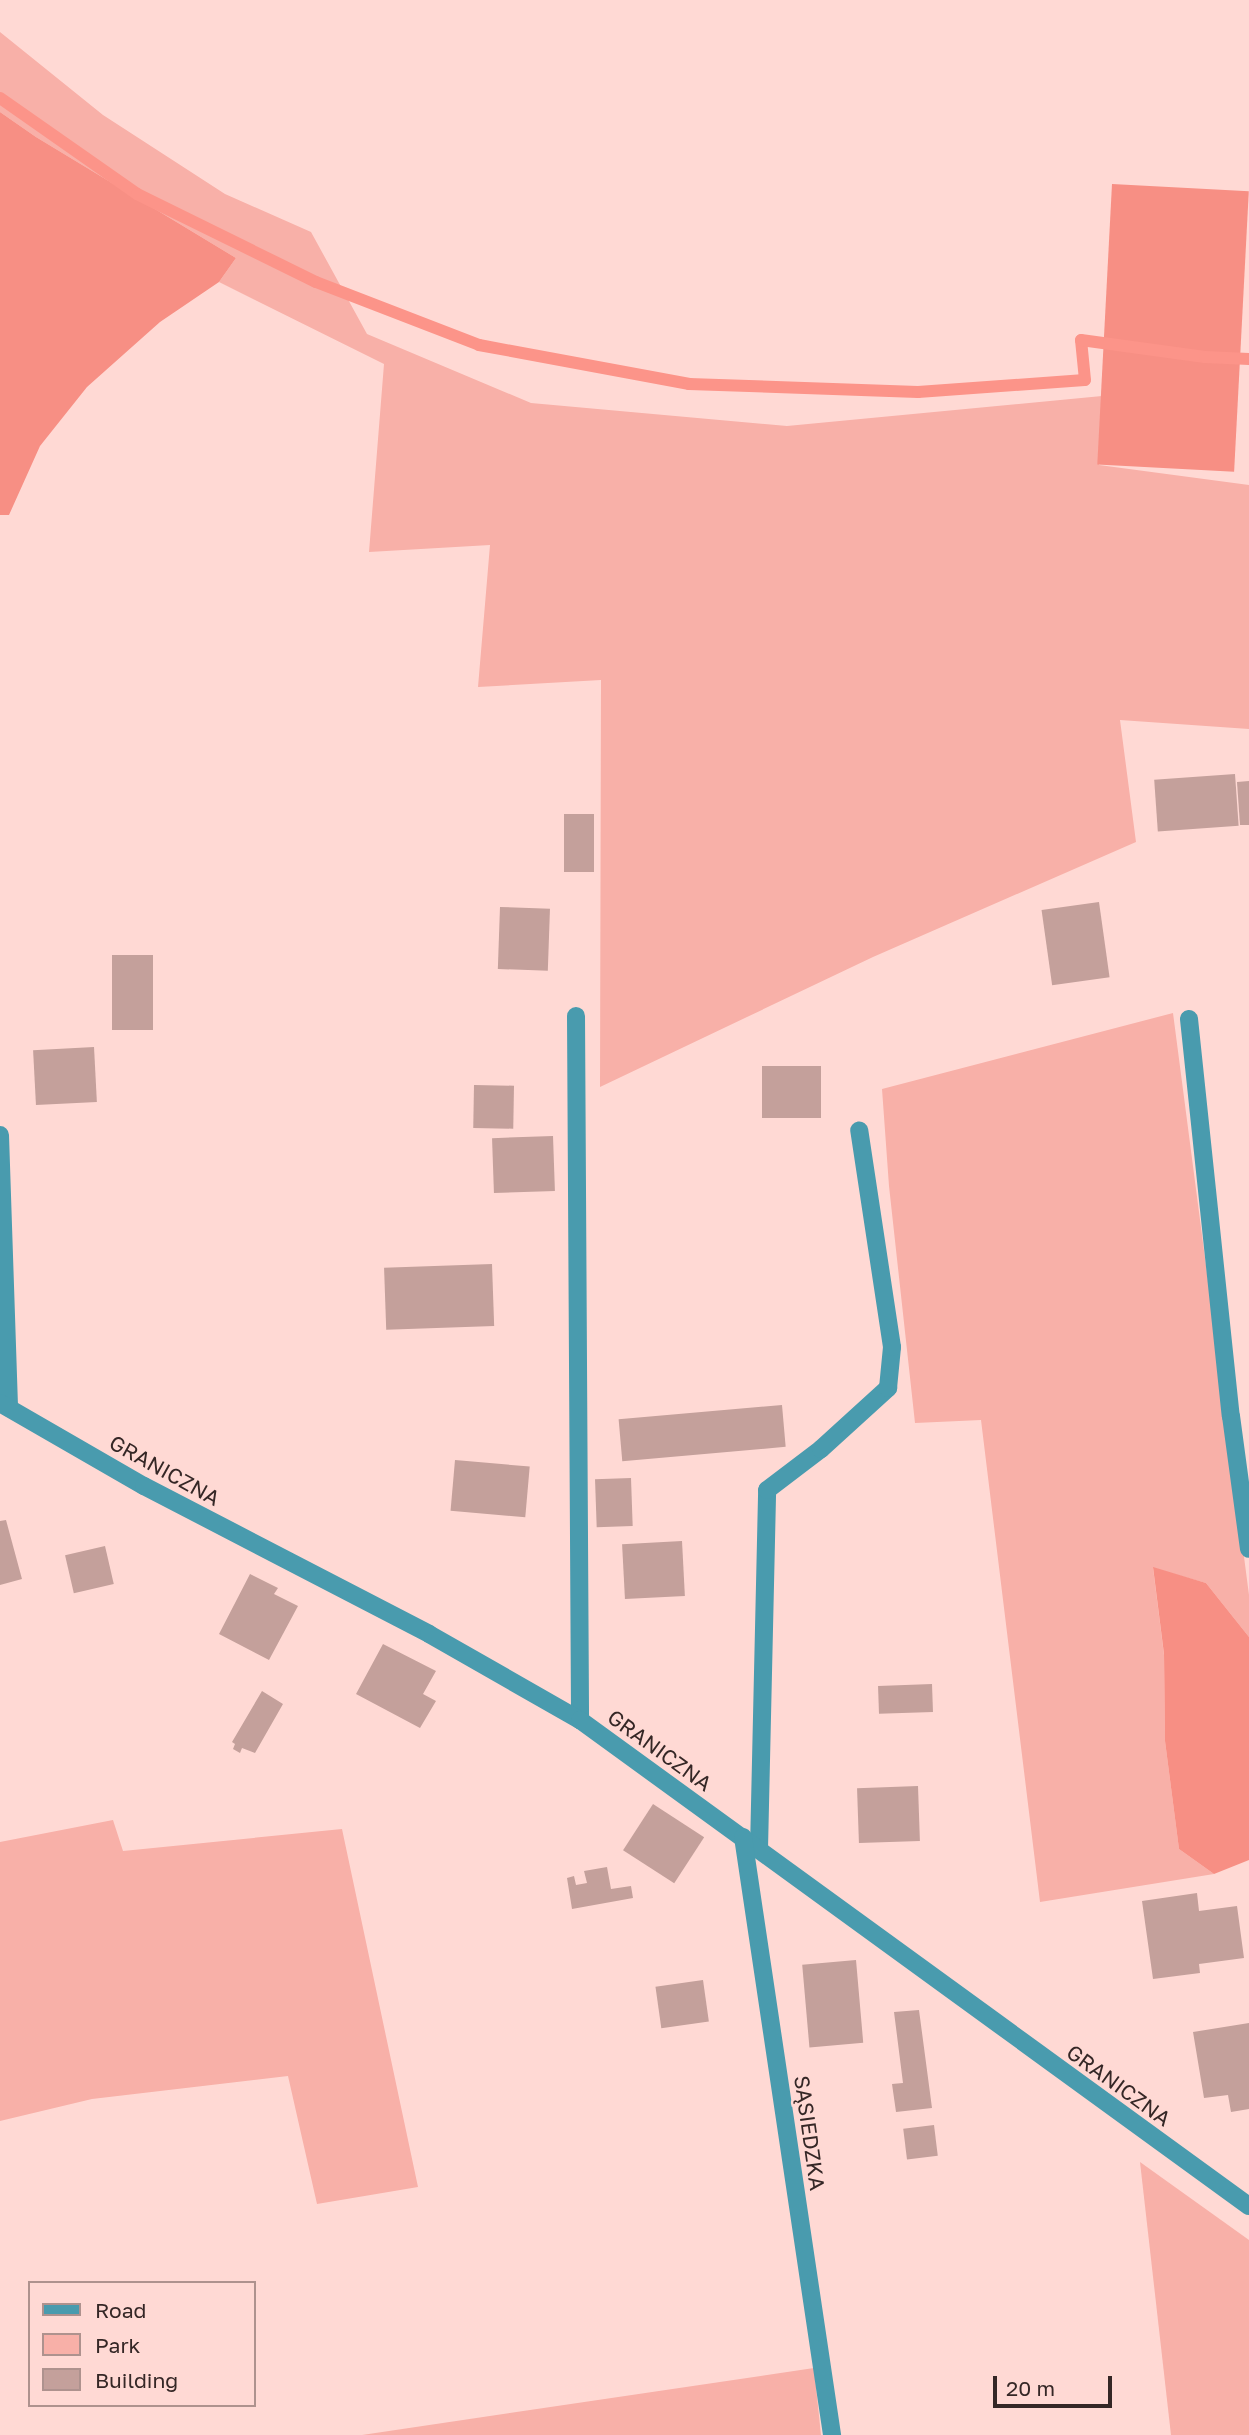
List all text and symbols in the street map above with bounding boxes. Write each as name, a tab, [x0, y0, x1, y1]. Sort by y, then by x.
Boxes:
street label: GRANICZNA	[105, 1429, 225, 1511]
street label: GRANICZNA	[603, 1704, 717, 1796]
street label: GRANICZNA	[1062, 2039, 1176, 2131]
street label: SĄSIEDZKA	[789, 2074, 831, 2192]
legend	[28, 2281, 256, 2407]
text: Road	[95, 2297, 146, 2323]
text: Park	[95, 2332, 140, 2358]
scale bar	[997, 2362, 1116, 2406]
text: Building	[95, 2367, 178, 2393]
text: 20 m	[1006, 2375, 1055, 2401]

